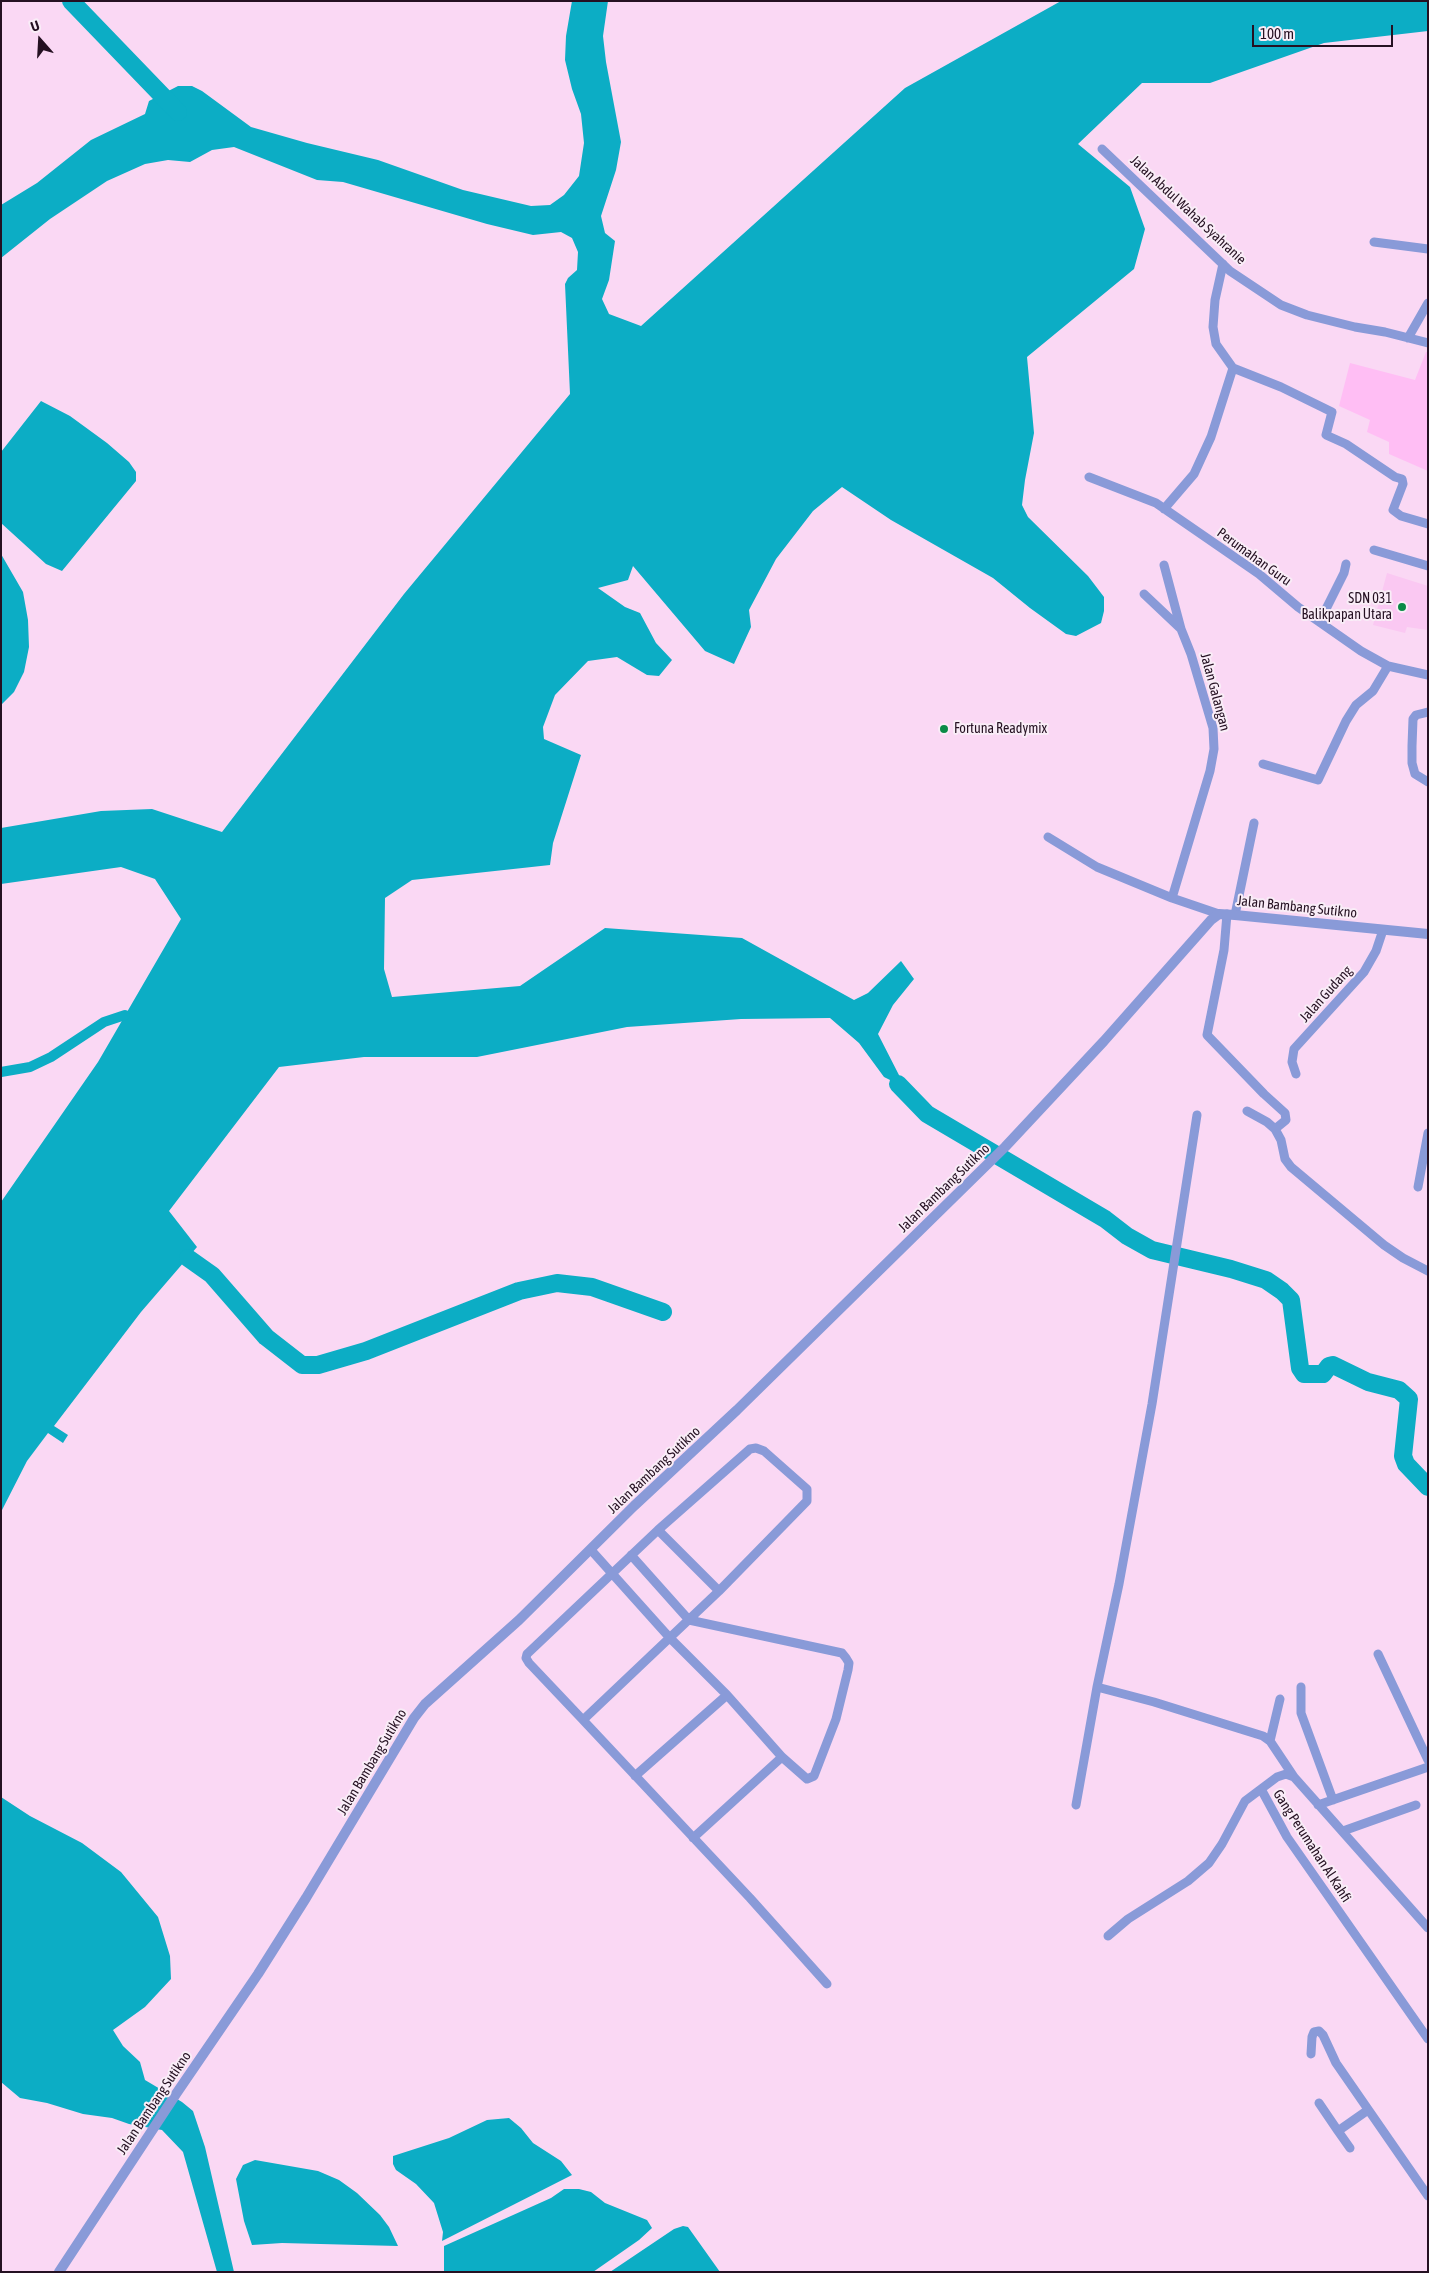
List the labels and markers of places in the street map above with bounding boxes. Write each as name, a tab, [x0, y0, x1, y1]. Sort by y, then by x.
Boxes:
place label: SDN 031 Balikpapan Utara	[1302, 591, 1392, 624]
marker: SDN 031 Balikpapan Utara	[1396, 601, 1408, 613]
place label: Fortuna Readymix	[954, 721, 1047, 737]
marker: Fortuna Readymix	[938, 723, 950, 735]

